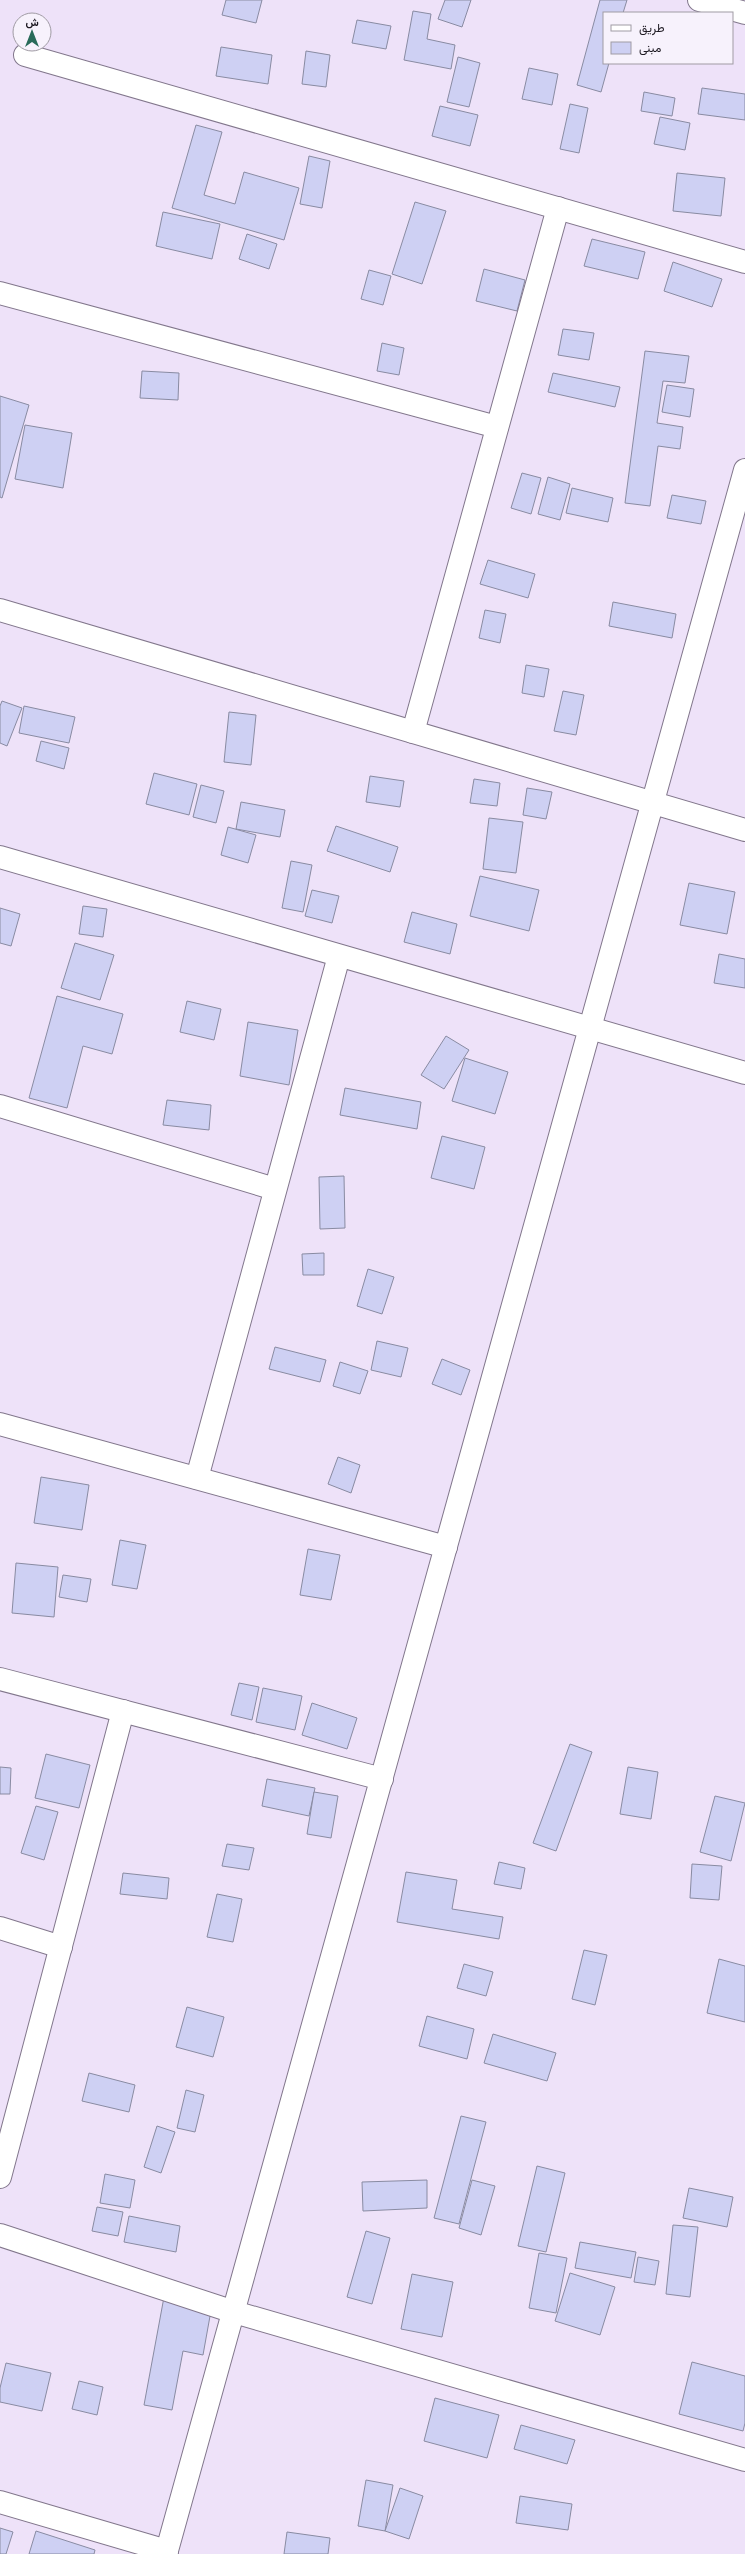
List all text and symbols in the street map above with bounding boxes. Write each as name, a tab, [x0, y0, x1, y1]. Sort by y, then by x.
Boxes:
north arrow	[12, 12, 52, 52]
legend	[603, 12, 733, 64]
text: ش	[25, 15, 39, 29]
text: طريق	[639, 20, 665, 36]
text: مبنى	[639, 40, 661, 56]

